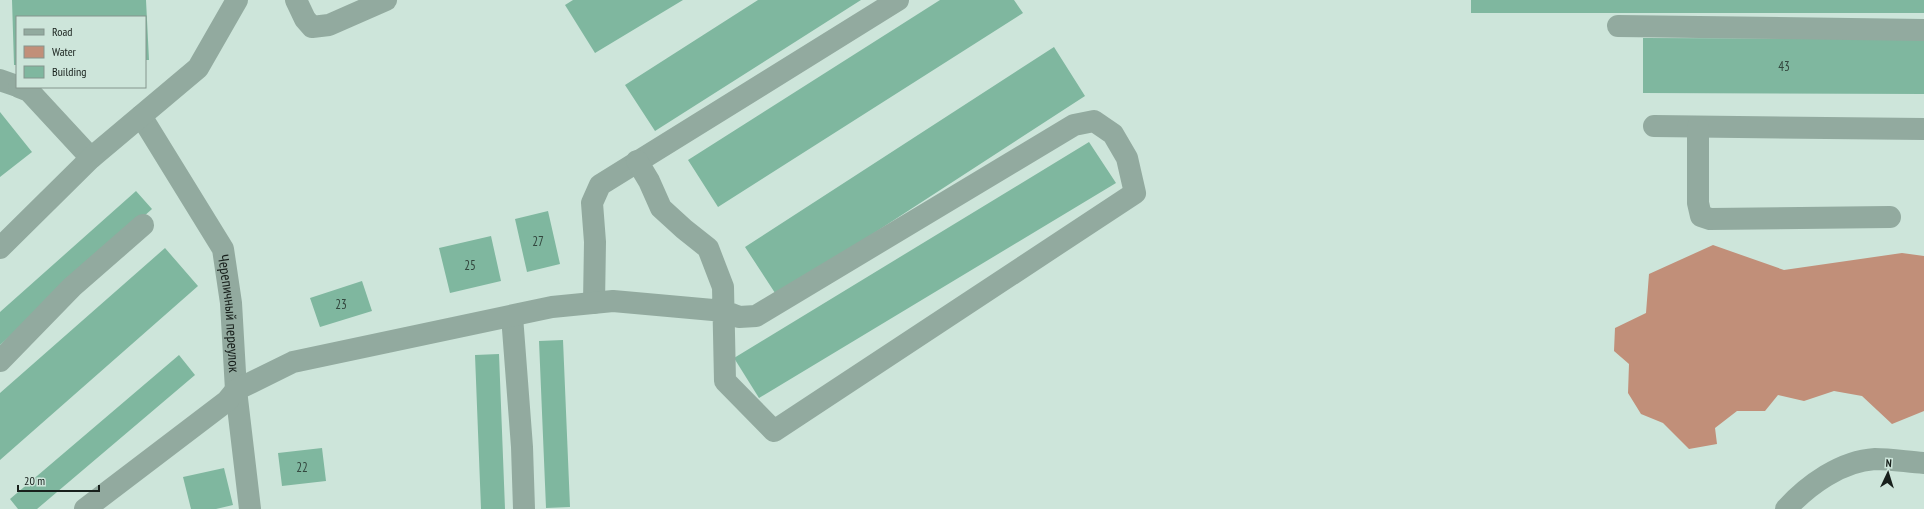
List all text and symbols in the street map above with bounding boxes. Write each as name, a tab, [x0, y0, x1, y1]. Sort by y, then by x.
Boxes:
legend	[16, 16, 146, 88]
text: Road	[52, 24, 72, 39]
text: Water	[52, 44, 77, 59]
house number: 43	[1778, 58, 1790, 75]
text: Building	[52, 64, 87, 79]
house number: 27	[532, 233, 544, 250]
street label: Черепичный переулок	[214, 253, 244, 373]
house number: 25	[464, 257, 476, 274]
house number: 23	[335, 296, 347, 313]
north arrow	[1868, 453, 1908, 493]
text: N	[1885, 456, 1892, 470]
house number: 22	[296, 459, 308, 476]
scale bar	[18, 467, 99, 493]
text: 20 m	[24, 473, 45, 488]

